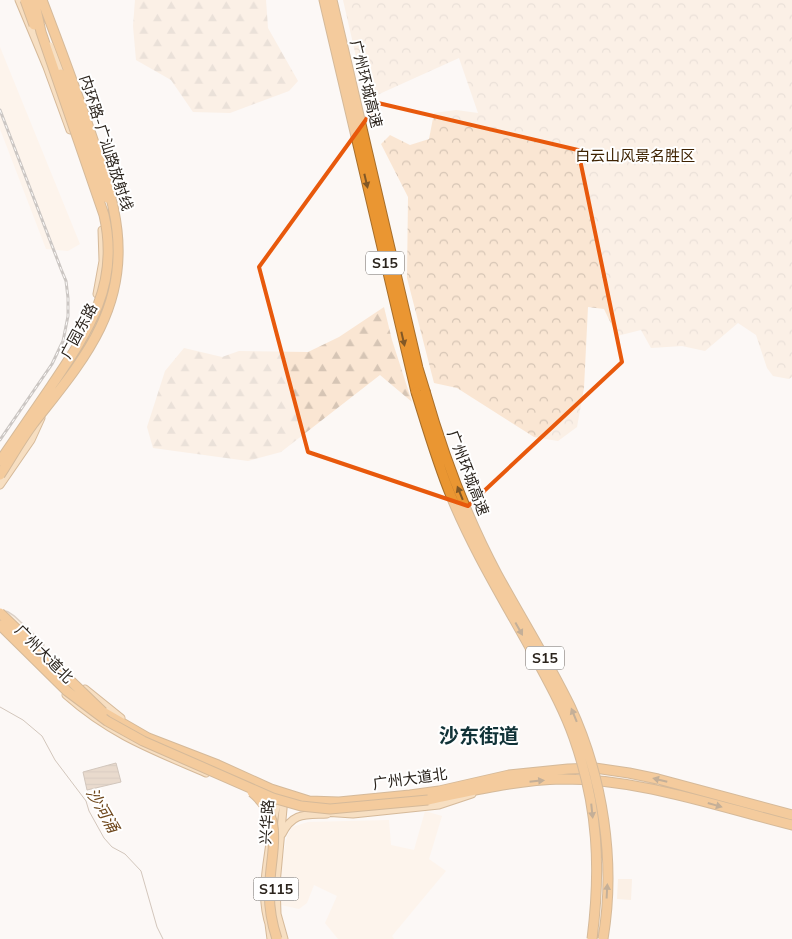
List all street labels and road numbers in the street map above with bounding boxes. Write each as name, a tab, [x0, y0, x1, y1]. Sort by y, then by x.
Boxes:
street label: 广州环城高速	[346, 38, 387, 130]
street label: 内环路-广汕路放射线	[76, 73, 137, 213]
road number: S15	[366, 252, 404, 274]
street label: 广园东路	[56, 300, 101, 362]
street label: 广州环城高速	[443, 427, 493, 518]
street label: 广州大道北	[11, 620, 78, 687]
road number: S15	[526, 646, 564, 670]
street label: 广州大道北	[371, 764, 448, 793]
street label: 兴华路	[255, 799, 278, 845]
road number: S115	[254, 878, 298, 901]

